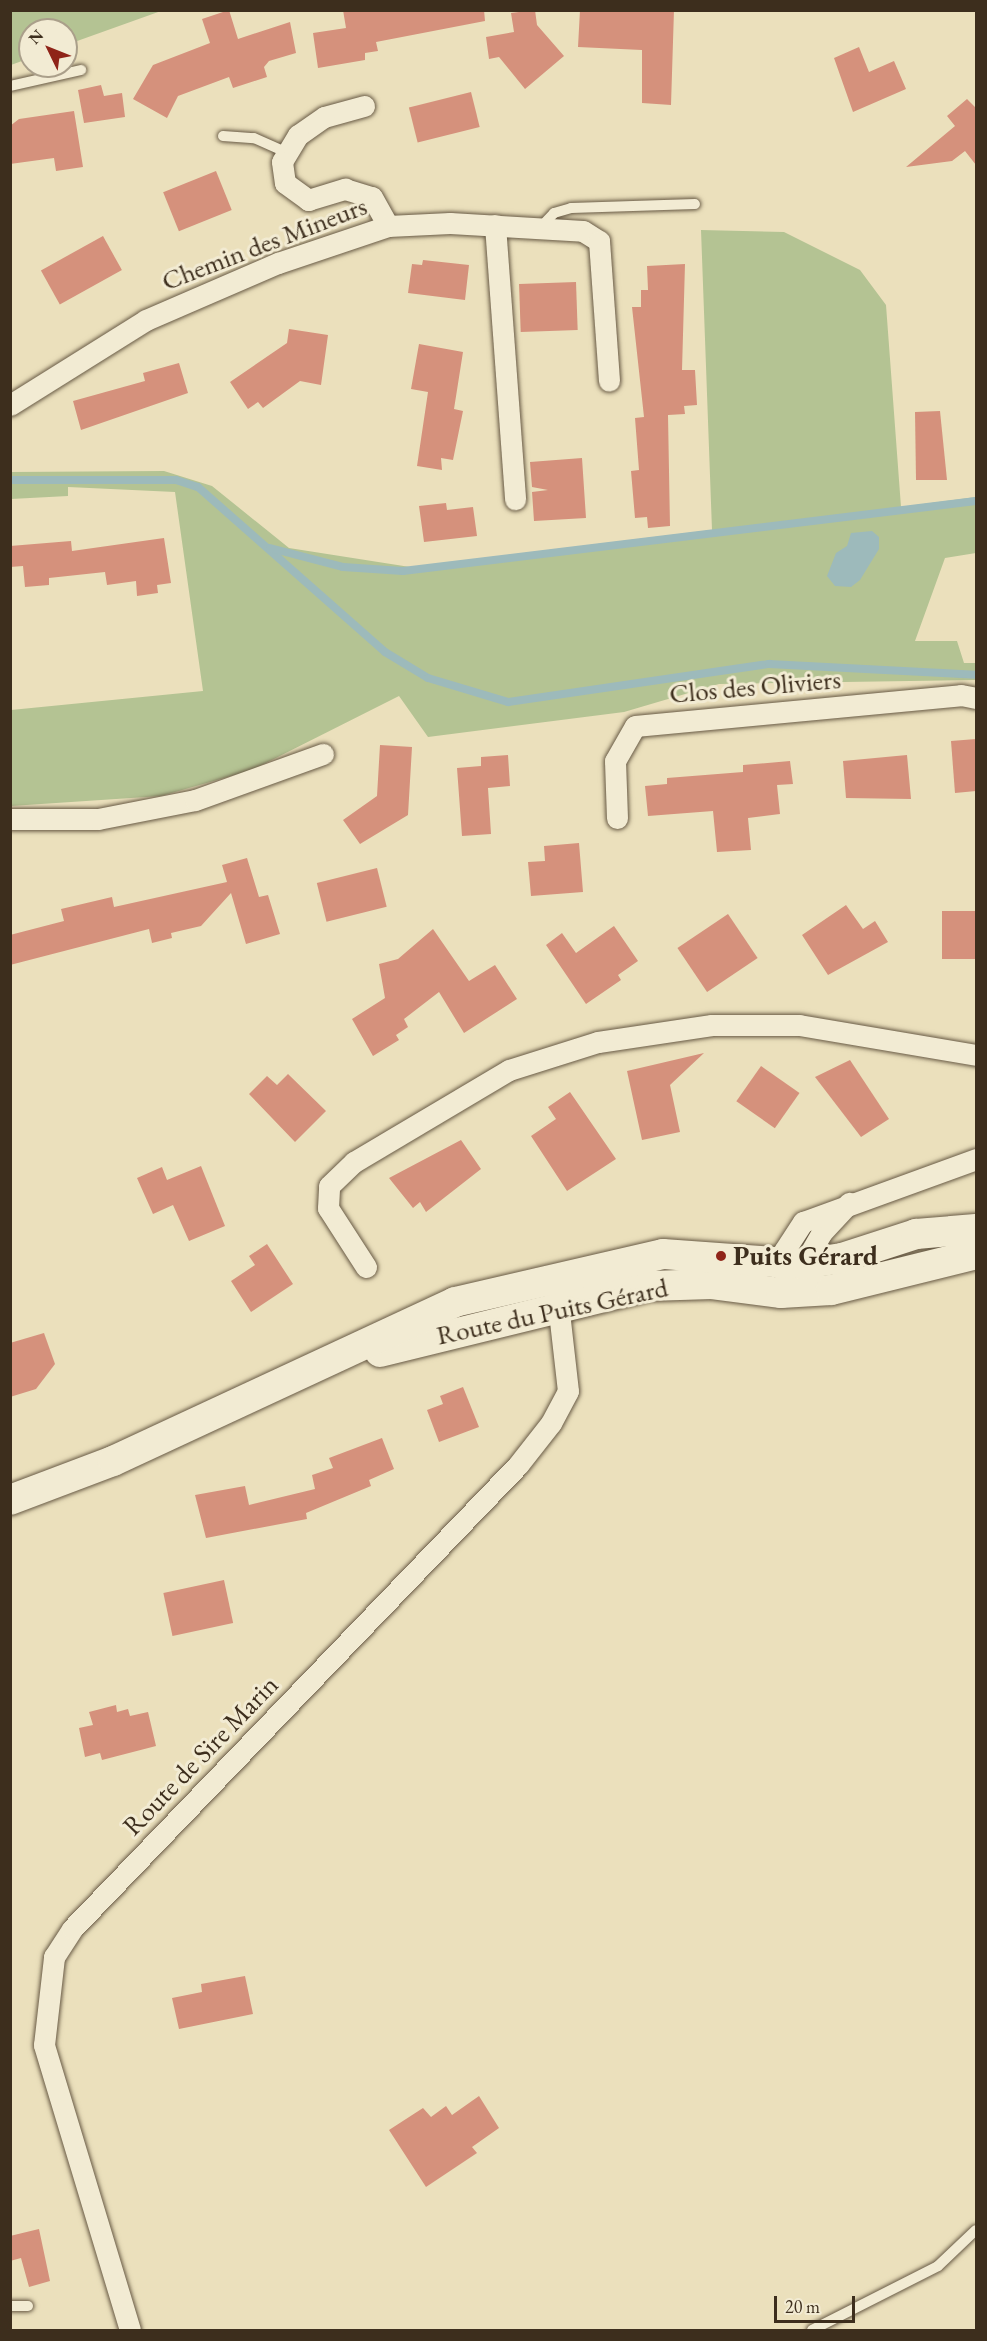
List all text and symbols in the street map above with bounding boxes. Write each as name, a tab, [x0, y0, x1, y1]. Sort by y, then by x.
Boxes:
north arrow	[18, 18, 78, 78]
text: N	[24, 25, 48, 49]
street label: Chemin des Mineurs	[157, 189, 371, 297]
street label: Clos des Oliviers	[668, 662, 842, 710]
place label: Puits Gérard	[733, 1240, 878, 1272]
marker: Puits Gérard	[714, 1249, 728, 1263]
street label: Route du Puits Gérard	[433, 1271, 671, 1351]
street label: Route de Sire Marin	[116, 1668, 284, 1842]
scale bar	[777, 2284, 858, 2322]
text: 20 m	[785, 2295, 820, 2318]

